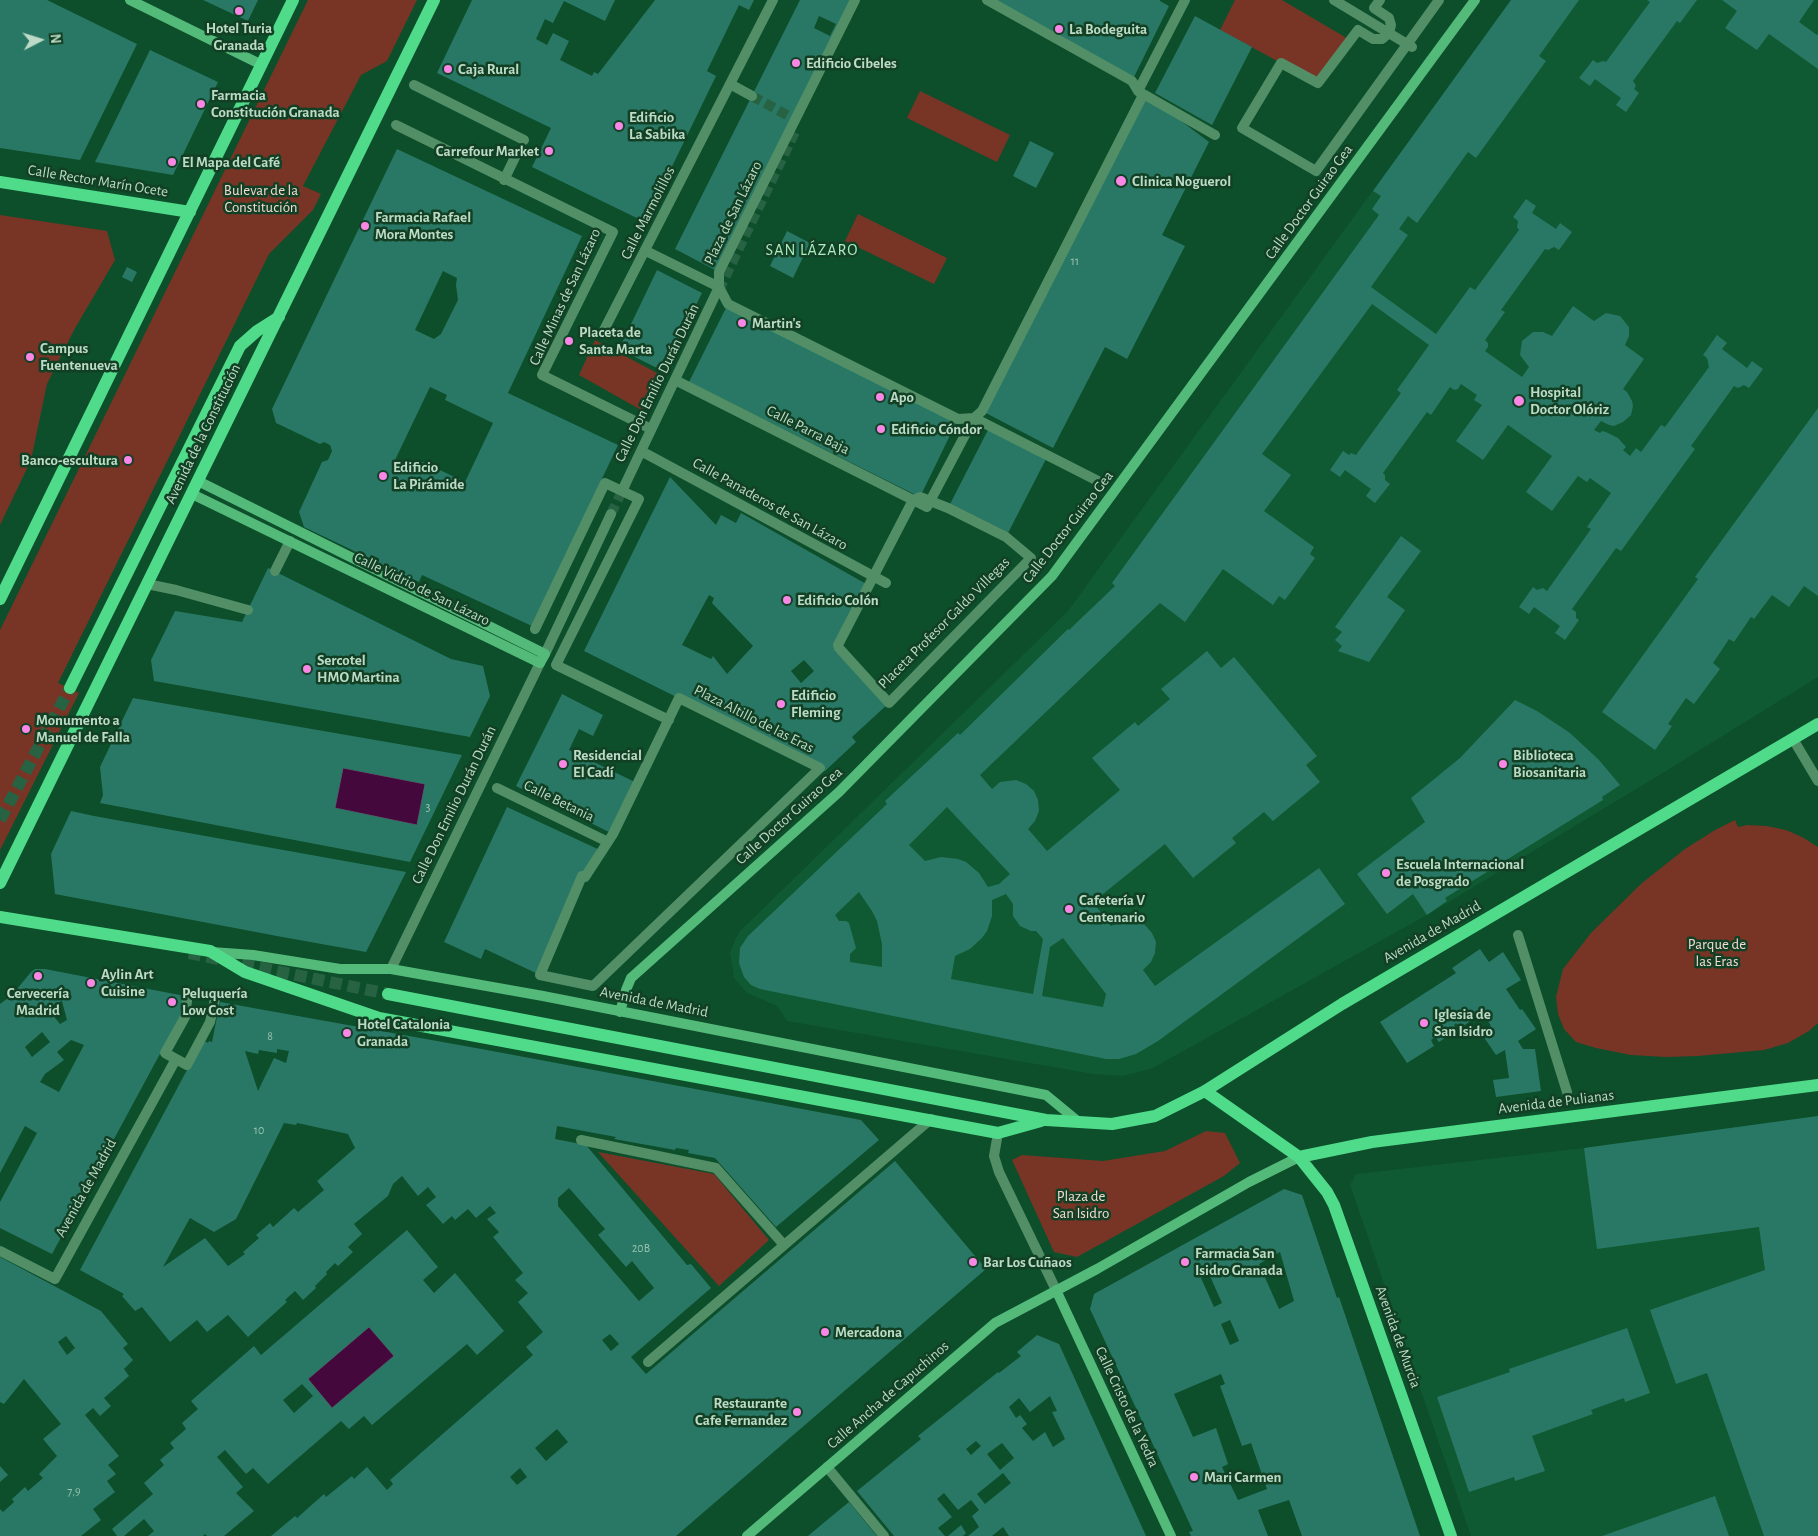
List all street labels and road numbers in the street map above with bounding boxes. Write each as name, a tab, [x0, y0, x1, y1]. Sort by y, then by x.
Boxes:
street label: Calle Doctor Guirao Gea	[1261, 141, 1357, 263]
street label: Plaza de San Lázaro	[700, 158, 766, 268]
street label: Calle Rector Marín Ocete	[26, 161, 170, 201]
street label: Calle Marmolillos	[617, 164, 679, 262]
street label: Calle Minas de San Lázaro	[525, 226, 605, 368]
street label: Calle Don Emilio Durán Durán	[611, 301, 703, 465]
street label: Avenida de la Constitución	[161, 361, 245, 507]
street label: Calle Parra Baja	[764, 401, 852, 459]
street label: Calle Panaderos de San Lázaro	[689, 454, 851, 554]
street label: Calle Doctor Guirao Gea	[1019, 467, 1117, 587]
street label: Calle Vidrio de San Lázaro	[351, 548, 493, 630]
street label: Placeta Profesor Galdo Villegas	[874, 553, 1014, 693]
street label: Plaza Altillo de las Eras	[691, 681, 817, 757]
street label: Calle Don Emilio Durán Durán	[408, 723, 500, 887]
street label: Calle Doctor Guirao Gea	[732, 763, 846, 869]
street label: Calle Betania	[521, 776, 597, 826]
street label: Avenida de Madrid	[1380, 897, 1484, 967]
street label: Avenida de Madrid	[598, 983, 710, 1021]
street label: Avenida de Pulianas	[1497, 1086, 1615, 1118]
street label: Avenida de Madrid	[52, 1136, 120, 1240]
street label: Avenida de Murcia	[1371, 1283, 1425, 1391]
street label: Calle Ancha de Capuchinos	[823, 1337, 953, 1453]
street label: Calle Cristo de la Yedra	[1091, 1344, 1163, 1470]

